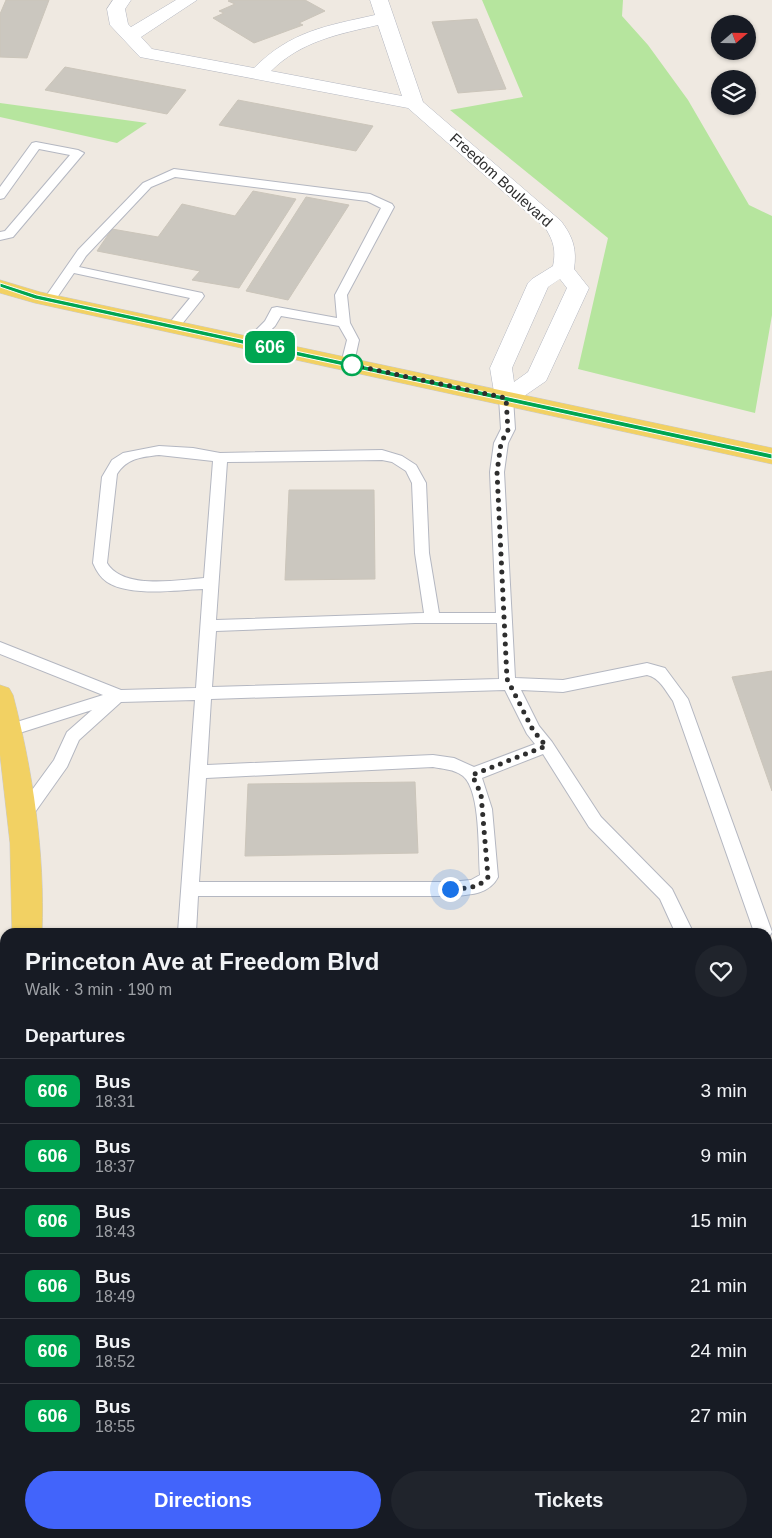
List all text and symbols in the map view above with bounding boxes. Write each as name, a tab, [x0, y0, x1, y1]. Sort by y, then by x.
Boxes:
north arrow	[711, 15, 756, 60]
map controls	[711, 15, 756, 115]
button: layers	[711, 70, 756, 115]
street label: Freedom Boulevard	[447, 129, 556, 230]
line badge: 606	[241, 331, 299, 363]
text: 606	[255, 337, 285, 357]
unlabelled marker	[341, 354, 363, 376]
your location	[438, 877, 463, 902]
button: heart	[695, 945, 747, 997]
text: Princeton Ave at Freedom Blvd	[25, 948, 379, 975]
text: Walk · 3 min · 190 m	[25, 981, 172, 998]
text: Departures	[25, 1025, 125, 1046]
text: Bus	[95, 1071, 131, 1092]
text: 3 min	[701, 1080, 747, 1101]
text: 606	[37, 1081, 68, 1101]
text: 18:31	[95, 1093, 135, 1110]
text: Bus	[95, 1136, 131, 1157]
text: 9 min	[701, 1145, 747, 1166]
text: 606	[37, 1146, 68, 1166]
text: 18:37	[95, 1158, 135, 1175]
text: Bus	[95, 1201, 131, 1222]
text: 15 min	[690, 1210, 747, 1231]
text: 606	[37, 1211, 68, 1231]
text: 18:43	[95, 1223, 135, 1240]
text: Bus	[95, 1266, 131, 1287]
text: 21 min	[690, 1275, 747, 1296]
text: 606	[37, 1276, 68, 1296]
text: 18:49	[95, 1288, 135, 1305]
text: Bus	[95, 1331, 131, 1352]
text: 24 min	[690, 1340, 747, 1361]
text: 606	[37, 1341, 68, 1361]
text: 18:52	[95, 1353, 135, 1370]
text: Bus	[95, 1396, 131, 1417]
text: 27 min	[690, 1405, 747, 1426]
text: 606	[37, 1406, 68, 1426]
text: 18:55	[95, 1418, 135, 1435]
button: Directions	[25, 1471, 381, 1529]
button: Tickets	[391, 1471, 747, 1529]

